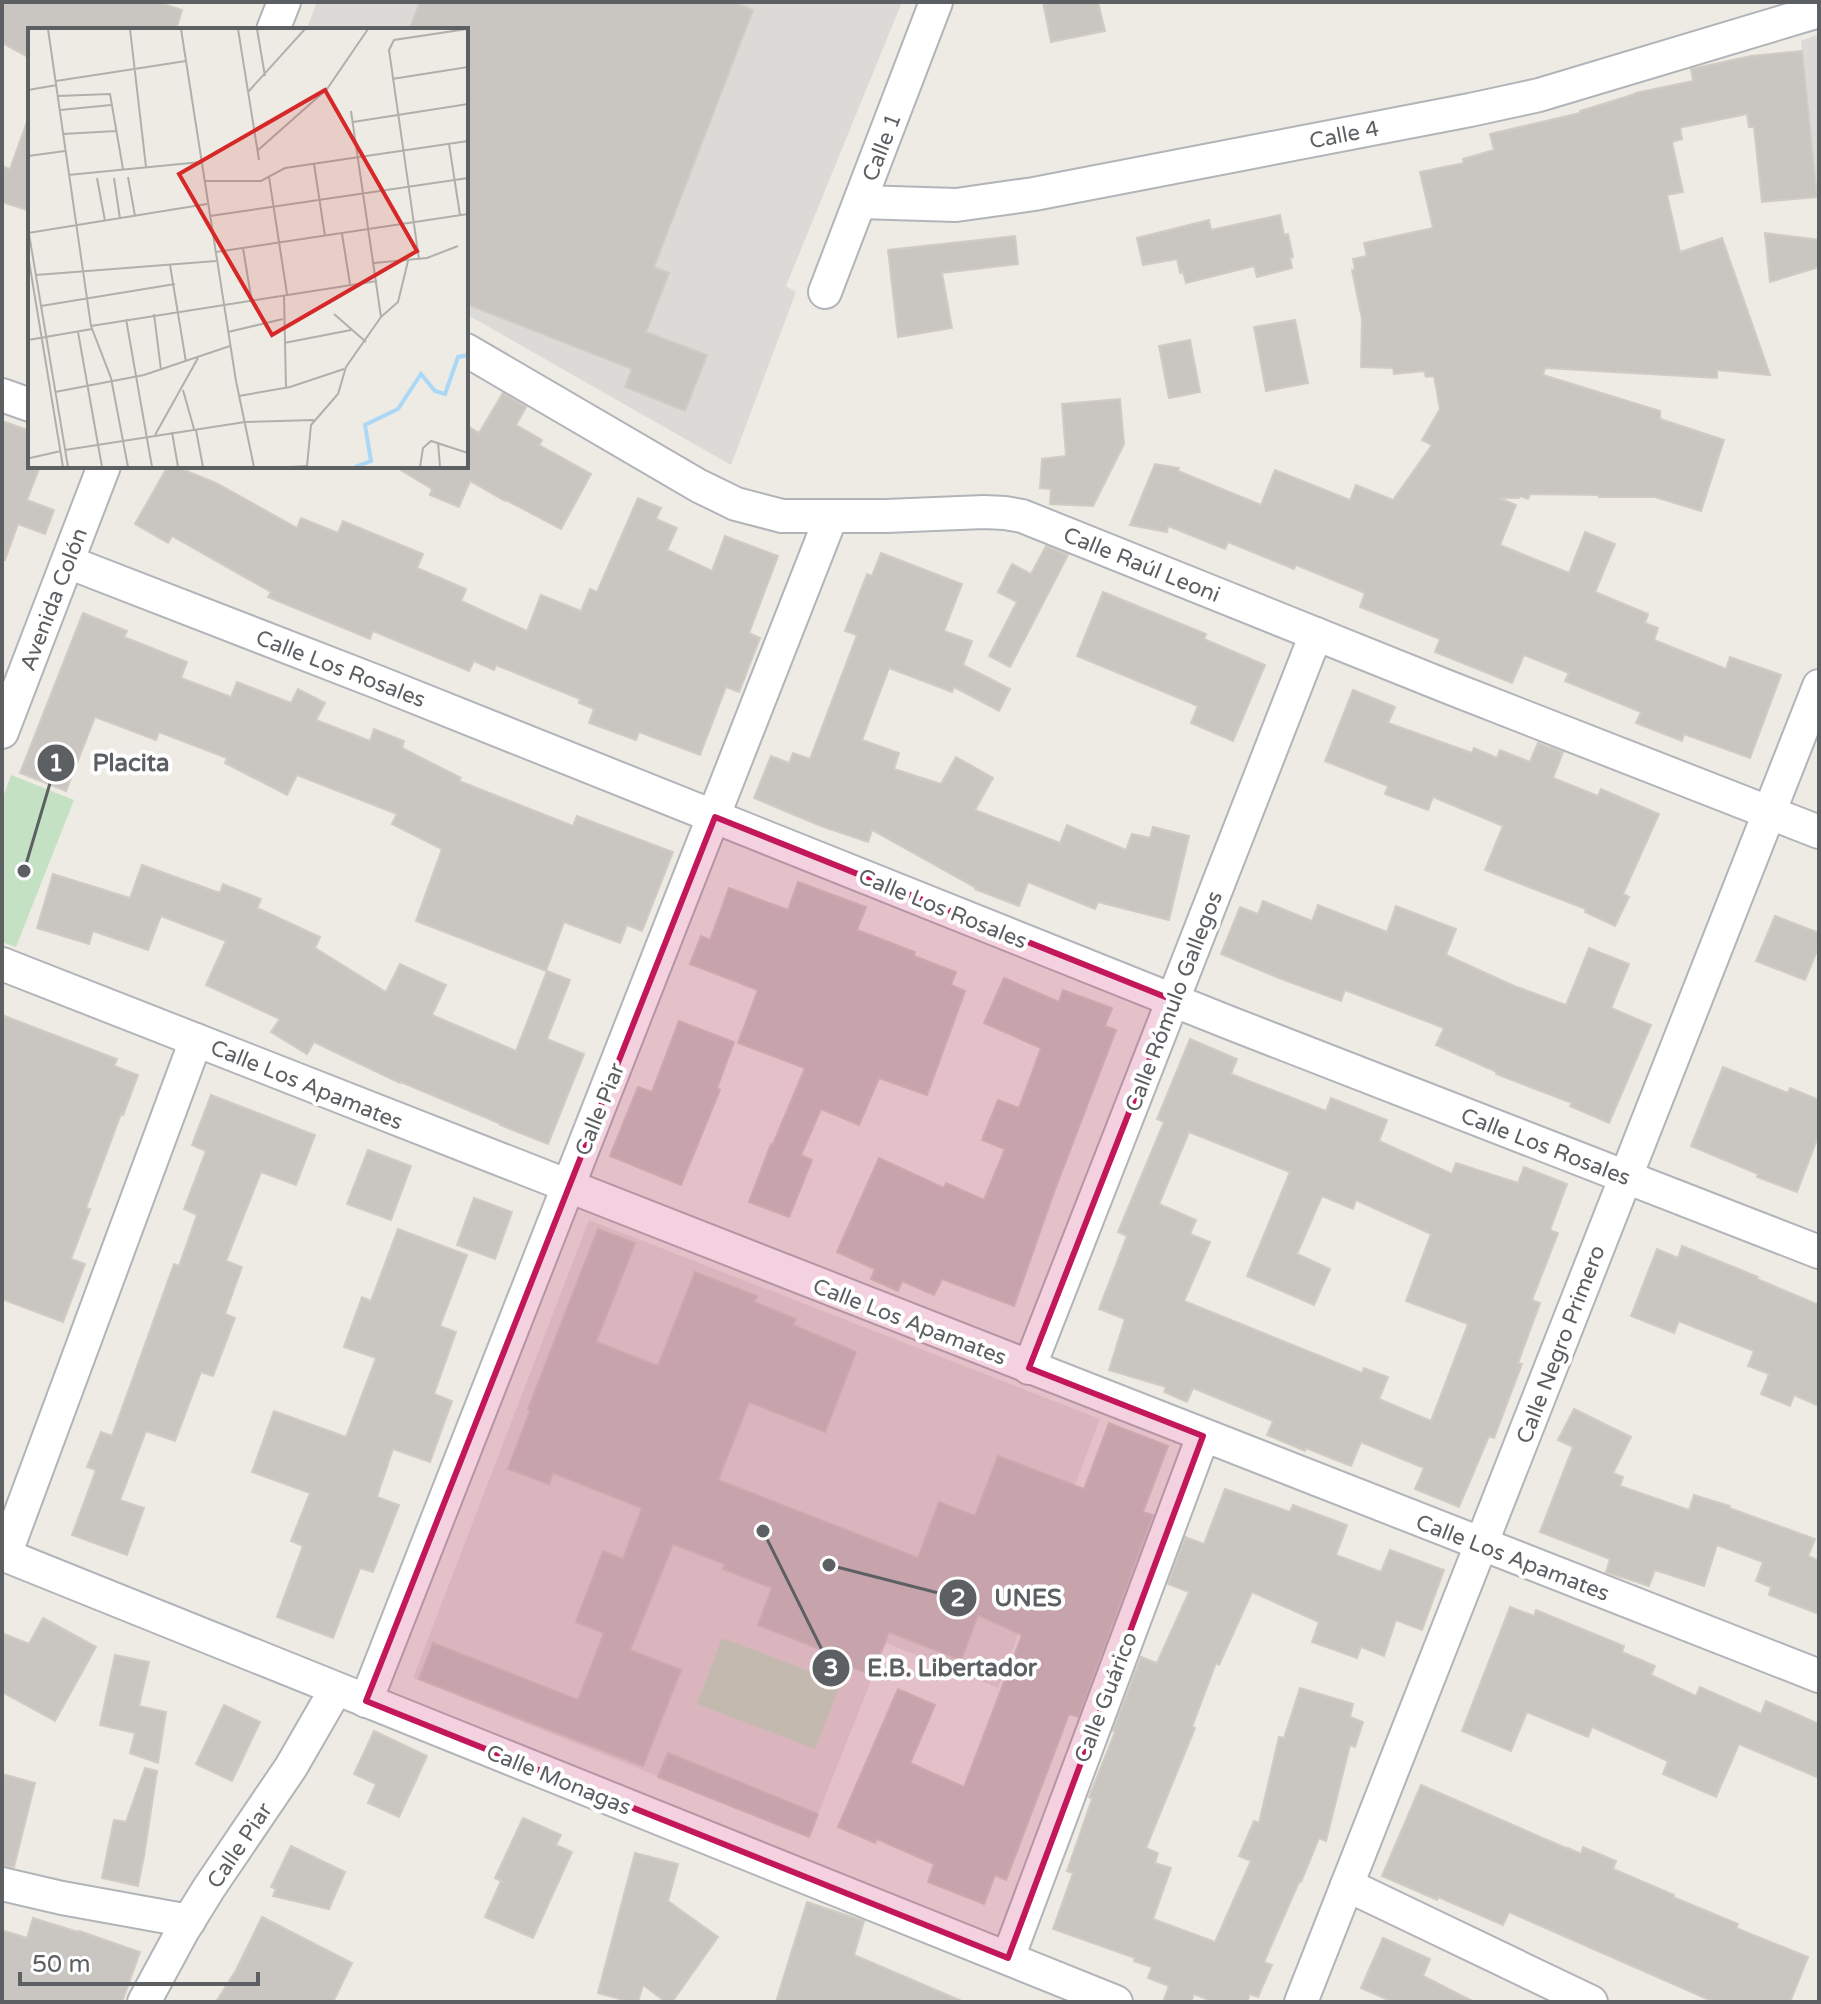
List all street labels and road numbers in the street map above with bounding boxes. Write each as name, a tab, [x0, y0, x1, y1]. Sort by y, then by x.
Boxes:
street label: Calle 1	[857, 110, 907, 185]
street label: Calle 4	[1307, 115, 1381, 154]
street label: Calle Raúl Leoni	[1059, 522, 1224, 608]
street label: Avenida Colón	[15, 524, 93, 675]
street label: Calle Los Rosales	[252, 625, 429, 713]
street label: Calle Los Rosales	[855, 863, 1031, 955]
street label: Calle Rómulo Gallegos	[1120, 887, 1228, 1115]
street label: Calle Los Apamates	[207, 1034, 407, 1135]
street label: Calle Piar	[570, 1059, 630, 1160]
street label: Calle Los Rosales	[1457, 1103, 1634, 1191]
street label: Calle Negro Primero	[1511, 1242, 1611, 1447]
street label: Calle Los Apamates	[809, 1273, 1010, 1371]
street label: Calle Los Apamates	[1412, 1509, 1613, 1607]
street label: Calle Guárico	[1069, 1628, 1143, 1766]
street label: Calle Monagas	[483, 1739, 635, 1821]
street label: Calle Piar	[202, 1797, 278, 1893]

